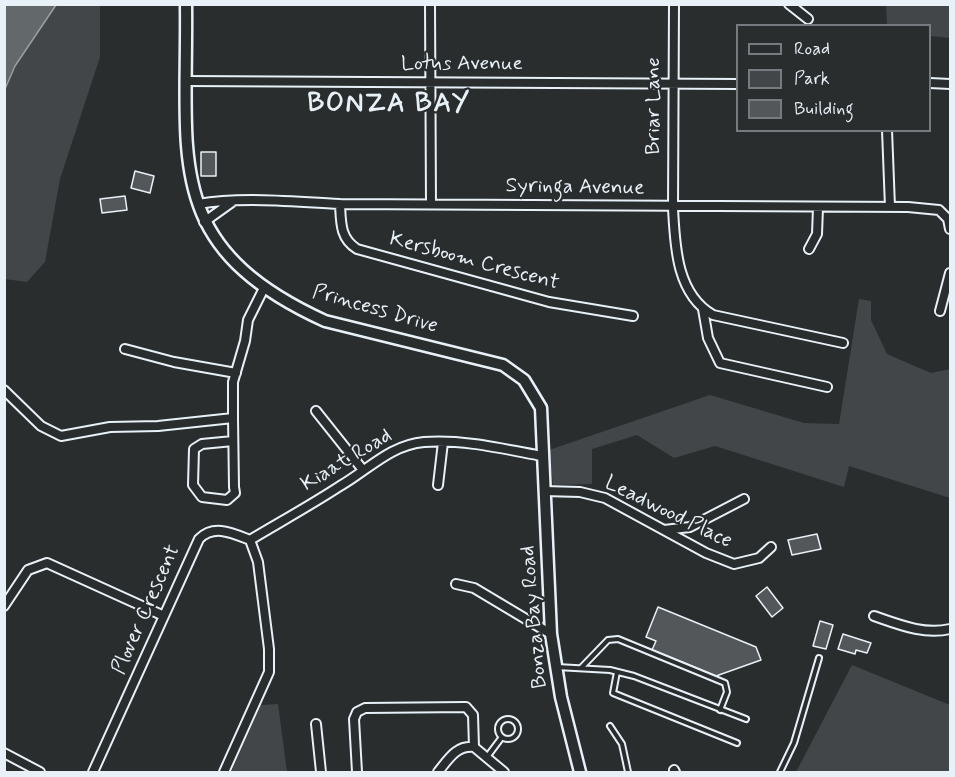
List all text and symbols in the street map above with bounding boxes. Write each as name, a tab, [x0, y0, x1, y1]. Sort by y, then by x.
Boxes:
legend	[736, 24, 931, 132]
text: Road	[794, 37, 830, 61]
street label: Lotus Avenue	[401, 52, 523, 78]
street label: Briar Lane	[642, 57, 668, 155]
text: Park	[794, 67, 830, 91]
district label: BONZA BAY	[309, 89, 469, 121]
text: Building	[794, 97, 854, 121]
street label: Syringa Avenue	[505, 174, 645, 202]
street label: Kersboom Crescent	[386, 227, 562, 297]
street label: Princess Drive	[309, 280, 441, 340]
street label: Kiaat Road	[297, 424, 397, 498]
street label: Leadwood Place	[600, 471, 736, 555]
street label: Plover Crescent	[107, 541, 187, 679]
street label: Bonza Bay Road	[516, 545, 554, 689]

